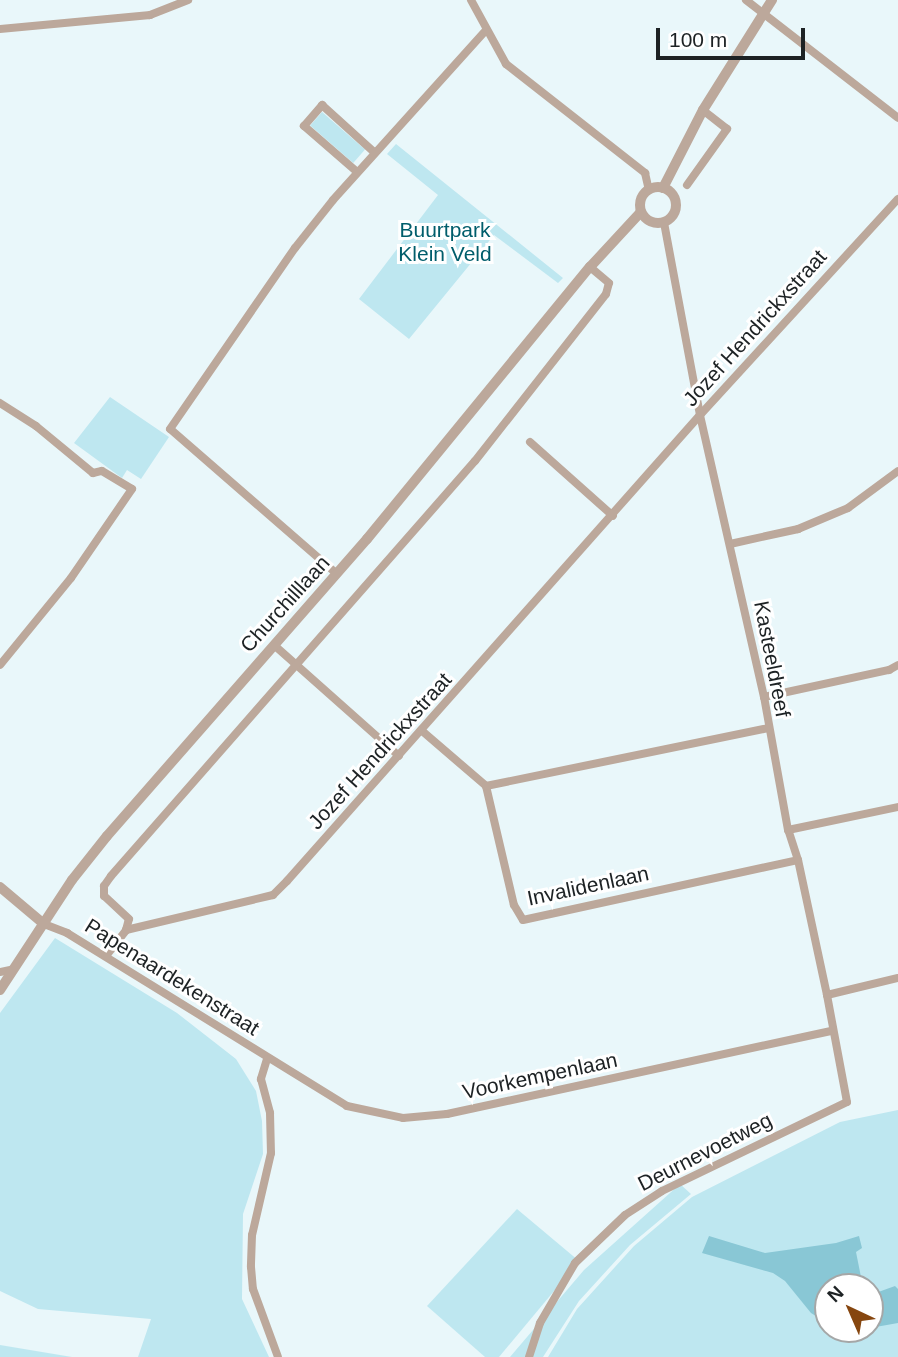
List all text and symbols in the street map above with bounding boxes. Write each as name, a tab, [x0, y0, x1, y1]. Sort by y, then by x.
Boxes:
scale bar	[660, 14, 809, 58]
text: 100 m	[669, 28, 727, 51]
park label: Buurtpark Klein Veld	[398, 217, 492, 267]
street label: Jozef Hendrickxstraat	[678, 245, 832, 411]
street label: Churchilllaan	[235, 550, 335, 658]
street label: Kasteeldreef	[748, 599, 796, 719]
street label: Jozef Hendrickxstraat	[303, 668, 457, 834]
street label: Invalidenlaan	[525, 861, 651, 911]
street label: Papenaardekenstraat	[80, 913, 264, 1041]
street label: Voorkempenlaan	[460, 1047, 620, 1105]
street label: Deurnevoetweg	[634, 1107, 776, 1197]
north arrow	[814, 1273, 884, 1343]
text: N	[823, 1282, 848, 1306]

